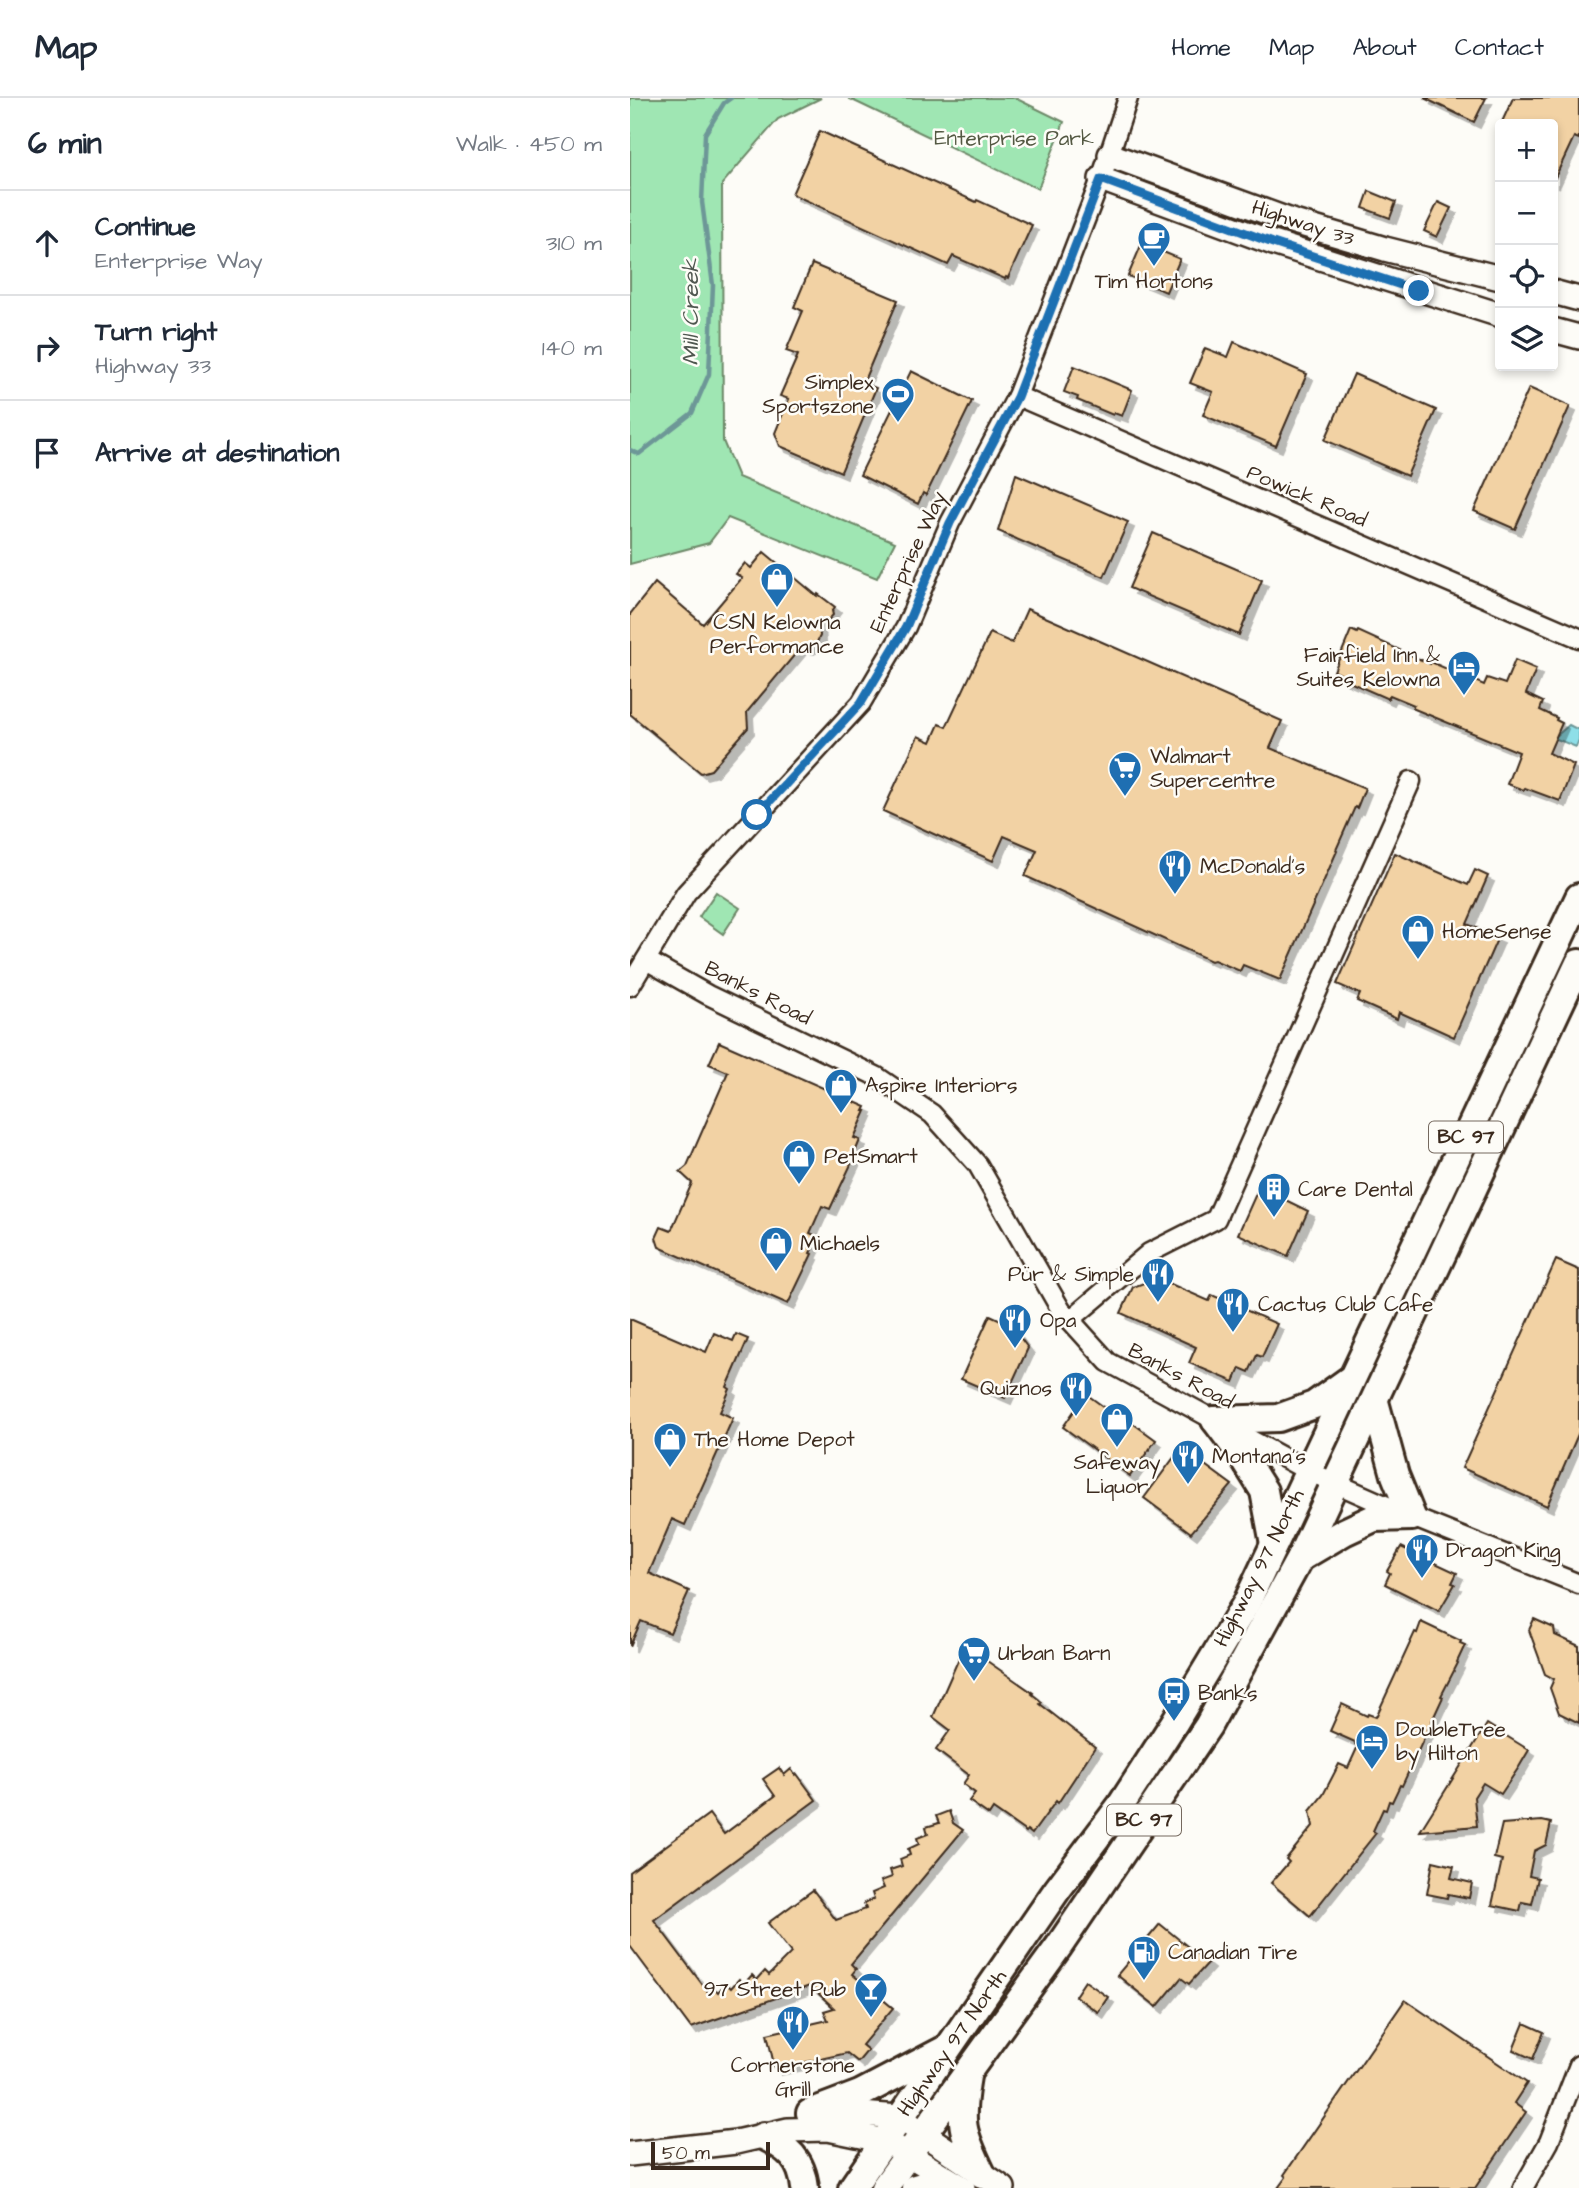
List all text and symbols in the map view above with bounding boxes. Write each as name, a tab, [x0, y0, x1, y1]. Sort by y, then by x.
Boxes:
text: Map	[35, 25, 97, 71]
text: Home	[1171, 31, 1231, 65]
text: Map	[1269, 31, 1314, 65]
text: About	[1352, 31, 1417, 65]
text: Contact	[1455, 31, 1544, 65]
map controls	[1495, 119, 1558, 371]
button: +	[1495, 119, 1558, 182]
text: 6 min	[28, 123, 102, 165]
park label: Enterprise Park	[934, 124, 1094, 154]
text: Walk · 450 m	[456, 128, 602, 160]
button: −	[1495, 182, 1558, 245]
street label: Highway 33	[1247, 193, 1358, 255]
text: Continue	[95, 209, 196, 245]
cafe icon: Tim Hortons	[1135, 219, 1173, 268]
icon: ahead	[28, 224, 66, 262]
text: 310 m	[546, 227, 602, 259]
text: Enterprise Way	[95, 245, 263, 277]
button: locate	[1495, 245, 1558, 308]
water label: Mill Creek	[675, 258, 707, 365]
place label: Tim Hortons	[1095, 267, 1213, 296]
route end	[1403, 275, 1434, 306]
button: layers	[1495, 308, 1558, 371]
text: Turn right	[95, 314, 217, 350]
icon: right	[28, 329, 66, 367]
text: 140 m	[542, 332, 602, 364]
text: Highway 33	[95, 350, 211, 382]
place label: Simplex Sportszone	[762, 368, 874, 422]
sports icon: Simplex Sportszone	[879, 375, 917, 424]
icon: arrive	[28, 434, 66, 472]
text: Arrive at destination	[95, 435, 340, 471]
street label: Powick Road	[1242, 458, 1372, 534]
street label: Enterprise Way	[863, 486, 956, 638]
shop icon: CSN Kelowna Performance	[758, 560, 796, 609]
place label: CSN Kelowna Performance	[710, 608, 844, 661]
place label: Fairfield Inn & Suites Kelowna	[1297, 641, 1440, 694]
hotel icon: Fairfield Inn & Suites Kelowna	[1445, 648, 1483, 697]
place label: Walmart Supercentre	[1150, 742, 1275, 796]
supermarket icon: Walmart Supercentre	[1106, 749, 1144, 798]
route start	[741, 799, 772, 830]
restaurant icon: McDonald's	[1156, 847, 1194, 896]
place label: McDonald's	[1200, 852, 1305, 881]
shop icon: HomeSense	[1399, 912, 1437, 961]
place label: HomeSense	[1442, 917, 1552, 946]
street label: Banks Road	[700, 954, 817, 1032]
shop icon: Aspire Interiors	[822, 1066, 860, 1115]
place label: Aspire Interiors	[865, 1071, 1017, 1101]
road number: BC 97	[1429, 1121, 1503, 1152]
shop icon: PetSmart	[780, 1137, 818, 1186]
place label: PetSmart	[824, 1142, 918, 1171]
building icon: Care Dental	[1255, 1170, 1293, 1219]
place label: Care Dental	[1298, 1175, 1413, 1204]
shop icon: Michaels	[757, 1224, 795, 1273]
place label: Michaels	[800, 1229, 880, 1258]
restaurant icon: Pür & Simple	[1139, 1255, 1177, 1304]
place label: Pür & Simple	[1008, 1260, 1134, 1290]
restaurant icon: Cactus Club Cafe	[1214, 1285, 1252, 1334]
place label: Cactus Club Cafe	[1258, 1290, 1433, 1319]
restaurant icon: Opa	[996, 1301, 1034, 1350]
place label: Opa	[1040, 1306, 1077, 1336]
street label: Banks Road	[1123, 1336, 1239, 1416]
restaurant icon: Quiznos	[1057, 1369, 1095, 1418]
place label: Quiznos	[980, 1374, 1052, 1403]
shop icon: Safeway Liquor	[1098, 1400, 1136, 1449]
shop icon: The Home Depot	[651, 1420, 689, 1469]
place label: The Home Depot	[694, 1425, 855, 1455]
restaurant icon: Montana's	[1169, 1437, 1207, 1486]
place label: Montana's	[1212, 1442, 1306, 1471]
place label: Safeway Liquor	[1073, 1448, 1161, 1501]
street label: Highway 97 North	[1207, 1484, 1313, 1653]
restaurant icon: Dragon King	[1403, 1531, 1441, 1580]
place label: Dragon King	[1446, 1536, 1561, 1567]
supermarket icon: Urban Barn	[955, 1634, 993, 1683]
place label: Urban Barn	[998, 1639, 1110, 1668]
bus stop icon: Banks	[1155, 1674, 1193, 1723]
place label: Banks	[1198, 1679, 1258, 1708]
place label: DoubleTree by Hilton	[1396, 1715, 1506, 1770]
hotel icon: DoubleTree by Hilton	[1353, 1722, 1391, 1771]
road number: BC 97	[1107, 1804, 1181, 1836]
fuel station icon: Canadian Tire	[1125, 1933, 1163, 1982]
place label: Canadian Tire	[1168, 1938, 1298, 1967]
street label: Highway 97 North	[890, 1963, 1016, 2124]
bar icon: 97 Street Pub	[852, 1970, 890, 2019]
place label: 97 Street Pub	[704, 1975, 846, 2004]
restaurant icon: Cornerstone Grill	[774, 2003, 812, 2052]
place label: Cornerstone Grill	[731, 2051, 855, 2104]
scale bar	[651, 2139, 770, 2171]
text: 50 m	[662, 2140, 710, 2167]

